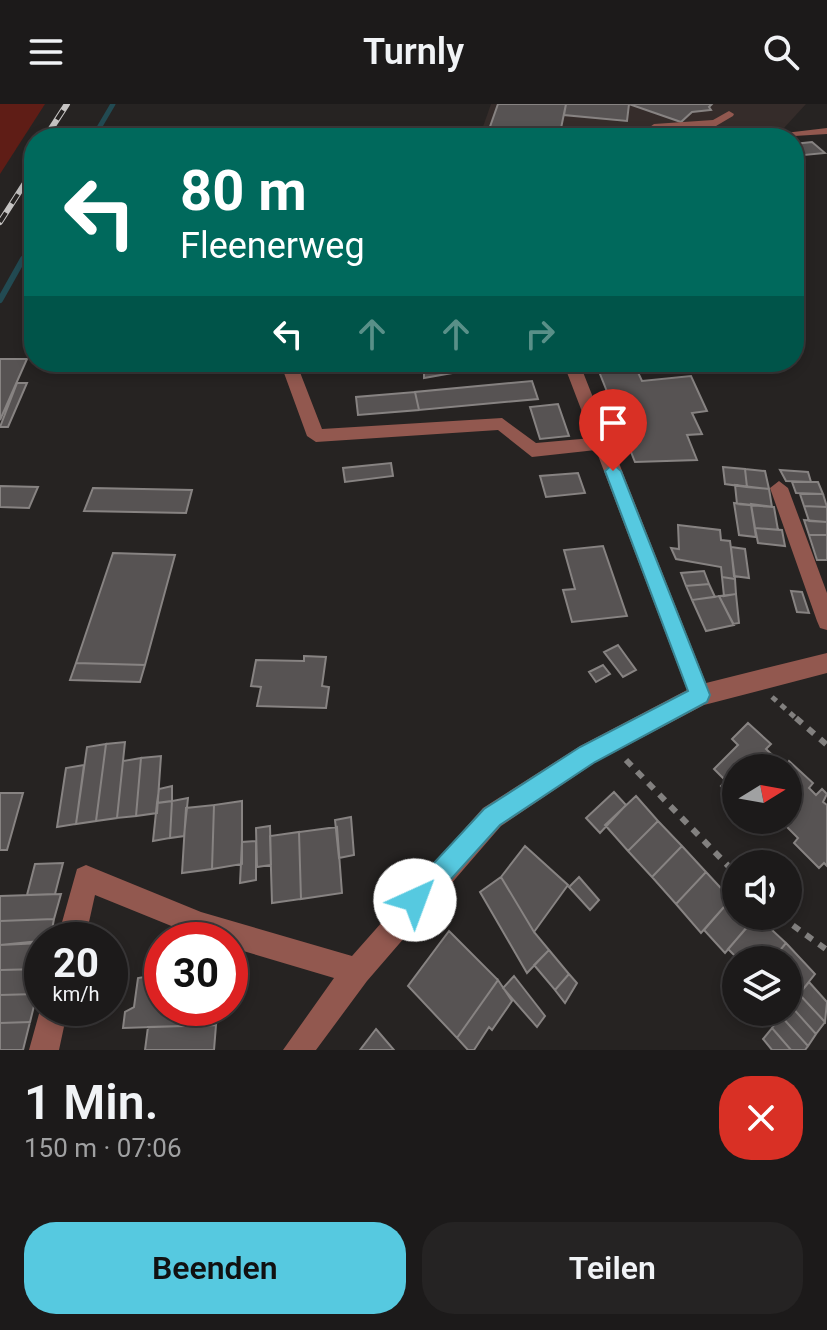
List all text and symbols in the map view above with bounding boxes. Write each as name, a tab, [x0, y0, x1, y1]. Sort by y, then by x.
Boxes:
icon: menu	[24, 30, 68, 74]
icon: search	[759, 30, 803, 74]
text: Turnly	[363, 31, 464, 73]
text: 80 m	[180, 158, 307, 224]
icon: left	[48, 160, 152, 264]
text: Fleenerweg	[180, 225, 365, 267]
icon: left	[266, 312, 310, 356]
icon: ahead	[350, 312, 394, 356]
icon: ahead	[434, 312, 478, 356]
icon: right	[518, 312, 562, 356]
pin	[579, 389, 647, 471]
icon: arrive	[591, 401, 635, 445]
north arrow	[722, 754, 802, 834]
map controls	[722, 754, 802, 1026]
button: sound	[722, 850, 802, 930]
position arrow	[373, 858, 457, 942]
speed limit sign: 30	[144, 922, 248, 1026]
text: 20	[53, 940, 99, 987]
button: layers	[722, 946, 802, 1026]
text: km/h	[53, 982, 99, 1006]
text: 1 Min.	[24, 1074, 158, 1131]
button: close	[719, 1076, 803, 1160]
text: 150 m · 07:06	[24, 1133, 182, 1163]
button: Beenden	[24, 1222, 406, 1314]
button: Teilen	[422, 1222, 803, 1314]

